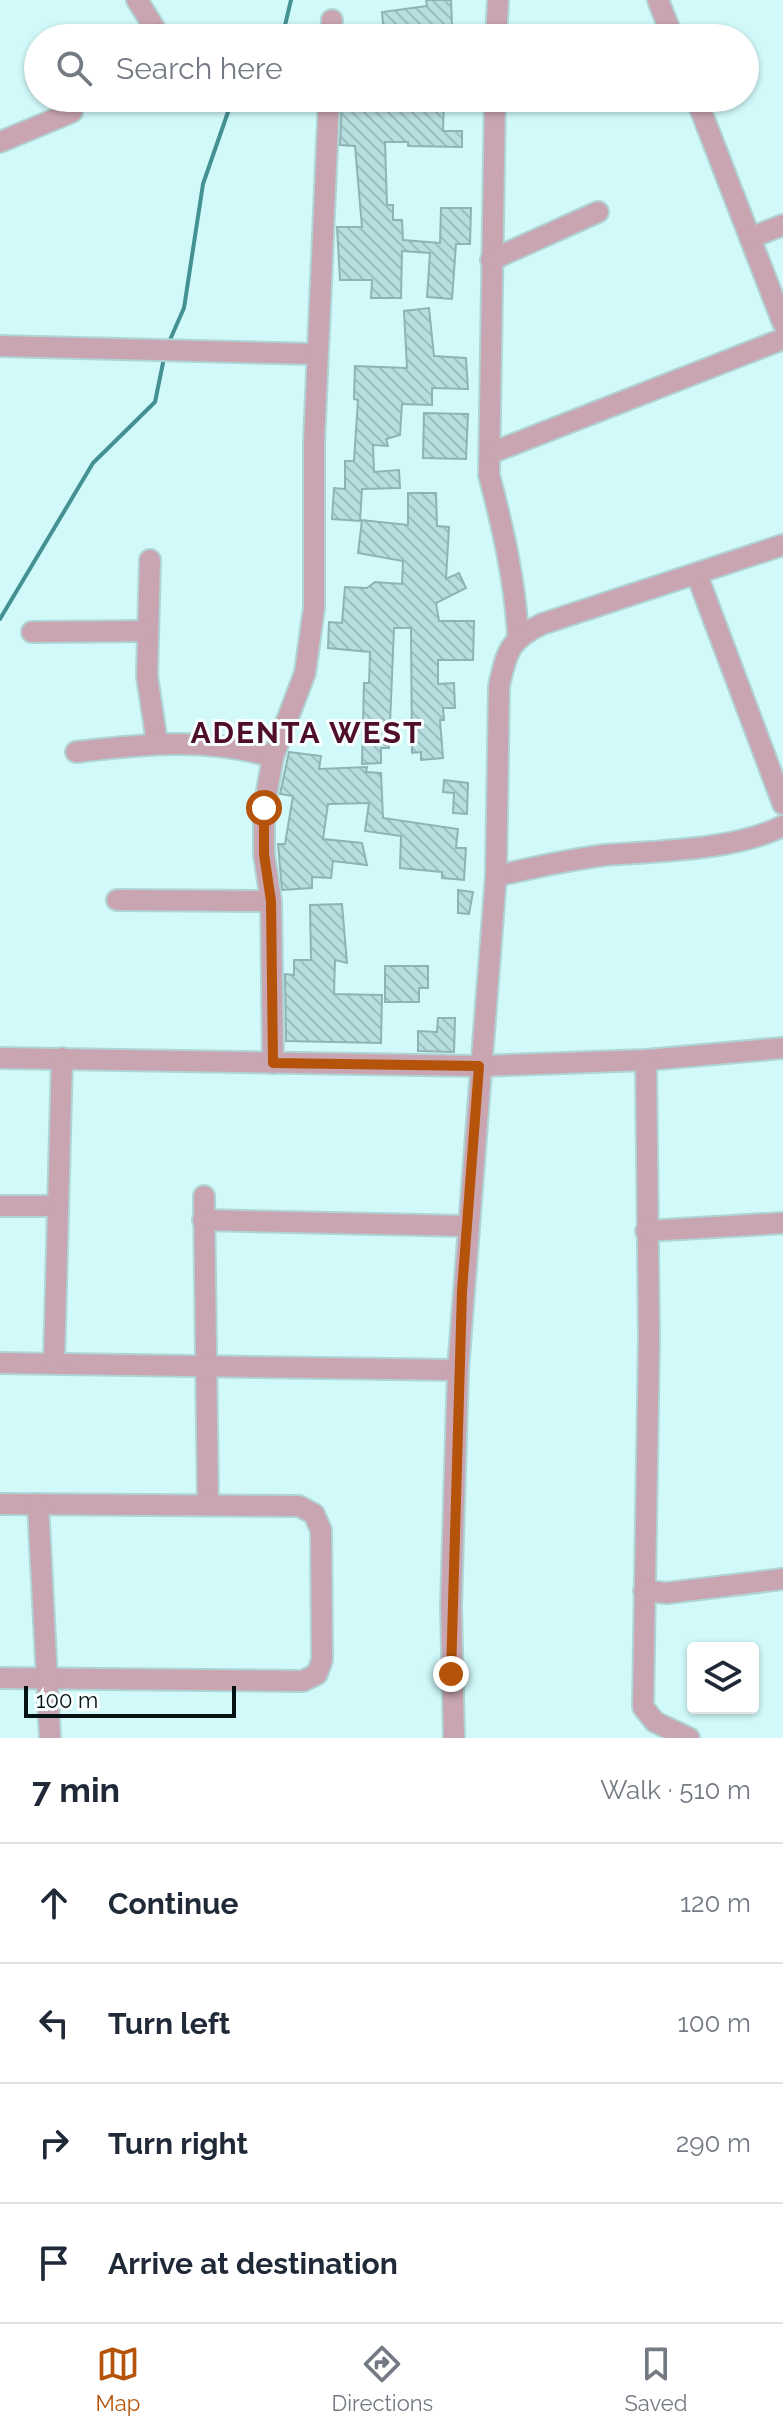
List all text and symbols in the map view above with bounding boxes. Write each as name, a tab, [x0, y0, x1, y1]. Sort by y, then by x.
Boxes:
search box	[24, 24, 759, 112]
icon: search	[52, 46, 96, 90]
text: Search here	[116, 51, 283, 86]
district label: ADENTA WEST	[190, 715, 424, 750]
route start	[246, 790, 282, 826]
map controls	[687, 1642, 759, 1714]
button: layers	[687, 1642, 759, 1714]
route end	[433, 1656, 469, 1692]
scale bar	[24, 1682, 236, 1718]
text: 100 m	[36, 1687, 98, 1713]
text: 7 min	[32, 1770, 120, 1810]
text: Walk · 510 m	[600, 1775, 751, 1805]
icon: ahead	[32, 1881, 76, 1925]
text: Continue	[108, 1886, 239, 1921]
text: 120 m	[680, 1888, 751, 1918]
icon: left	[32, 2001, 76, 2045]
text: Turn left	[108, 2006, 230, 2041]
text: 100 m	[678, 2008, 751, 2038]
icon: right	[32, 2121, 76, 2165]
text: Turn right	[108, 2126, 248, 2161]
text: 290 m	[676, 2128, 751, 2158]
icon: arrive	[32, 2241, 76, 2285]
text: Arrive at destination	[108, 2246, 398, 2281]
tab: Map	[96, 2342, 140, 2416]
tab: Directions	[332, 2342, 433, 2416]
tab: Saved	[624, 2342, 687, 2416]

